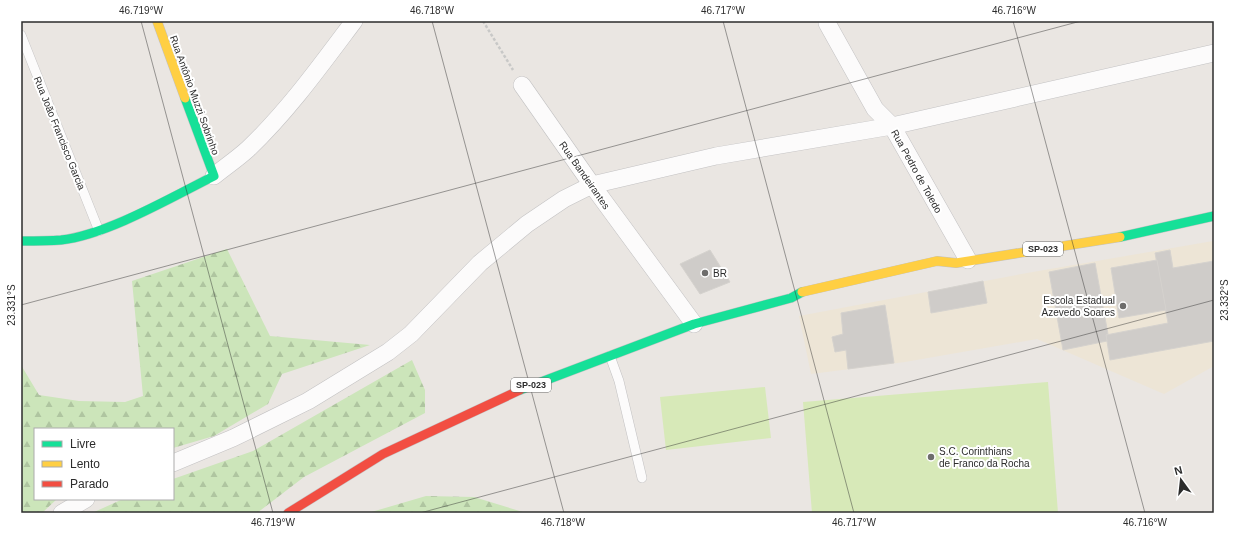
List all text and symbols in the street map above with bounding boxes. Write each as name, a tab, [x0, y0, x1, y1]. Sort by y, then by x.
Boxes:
text: 46.719°W	[119, 5, 164, 16]
text: 46.718°W	[410, 5, 455, 16]
text: 46.717°W	[701, 5, 746, 16]
text: 46.716°W	[992, 5, 1037, 16]
street label: Rua Antônio Muzzi Sobrinho	[168, 34, 221, 157]
street label: Rua João Francisco Garcia	[32, 75, 87, 192]
street label: Rua Pedro de Toledo	[889, 128, 944, 215]
street label: Rua Bandeirantes	[557, 139, 612, 211]
road number: SP-023	[1023, 242, 1063, 256]
marker: BR	[700, 268, 710, 278]
place label: BR	[713, 268, 727, 279]
text: 23.332°S	[1219, 279, 1230, 321]
text: 23.331°S	[6, 284, 17, 326]
place label: Escola Estadual Azevedo Soares	[1042, 295, 1115, 318]
marker: Escola Estadual Azevedo Soares	[1118, 301, 1128, 311]
road number: SP-023	[511, 378, 551, 392]
legend	[34, 428, 174, 500]
text: Livre	[70, 437, 96, 451]
place label: S.C. Corinthians de Franco da Rocha	[939, 446, 1030, 469]
marker: S.C. Corinthians de Franco da Rocha	[926, 452, 936, 462]
text: Lento	[70, 457, 100, 471]
north arrow	[1161, 460, 1201, 500]
text: N	[1173, 464, 1184, 477]
text: Parado	[70, 477, 109, 491]
text: 46.719°W	[251, 517, 296, 528]
text: 46.718°W	[541, 517, 586, 528]
text: 46.717°W	[832, 517, 877, 528]
text: 46.716°W	[1123, 517, 1168, 528]

